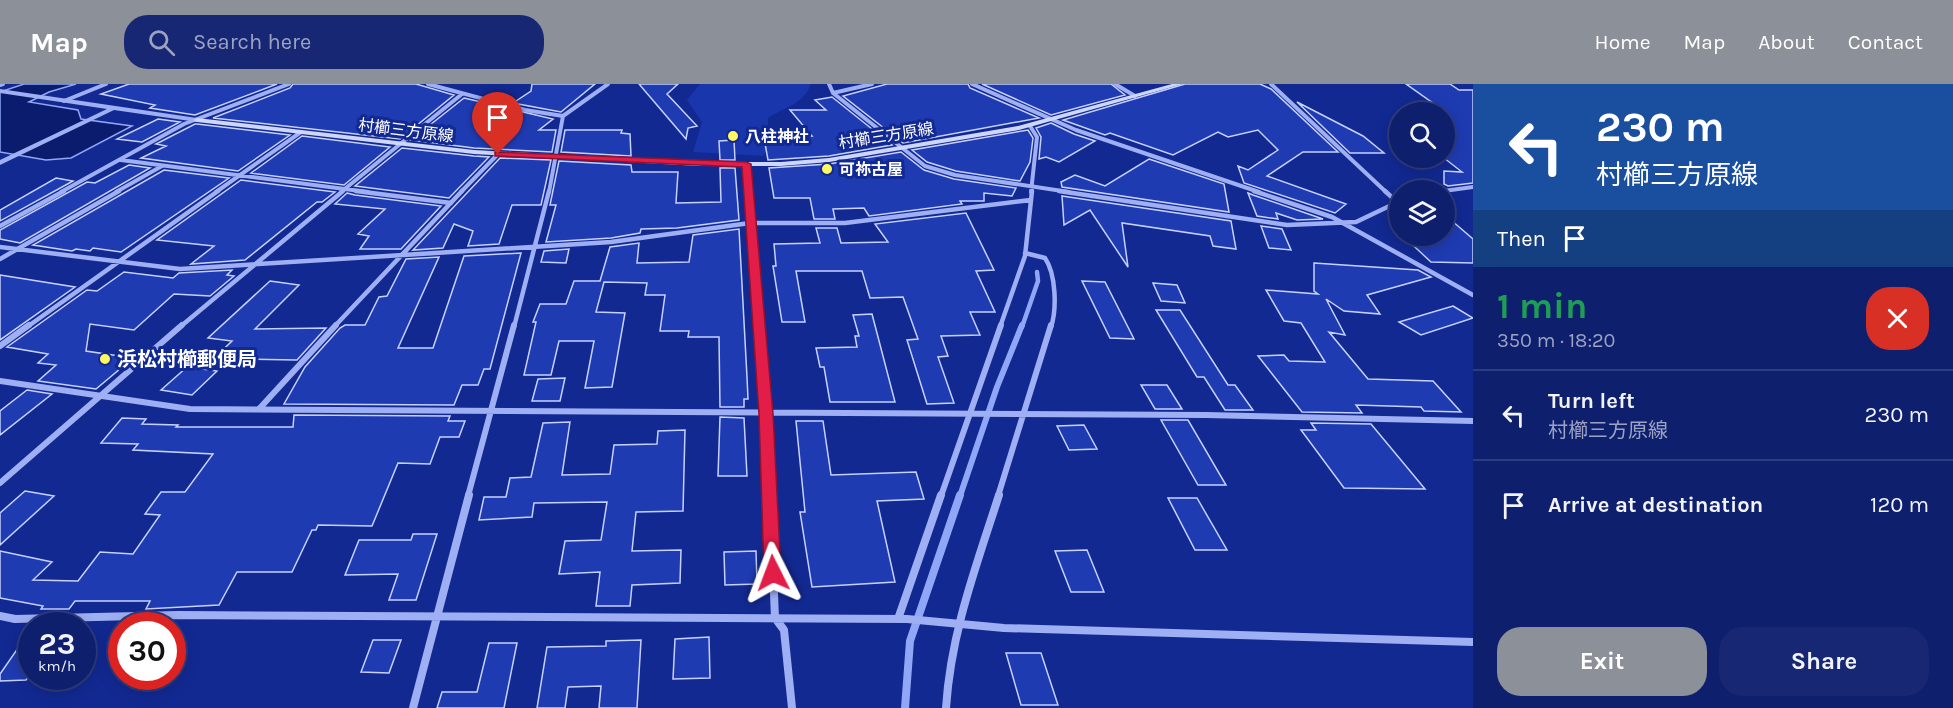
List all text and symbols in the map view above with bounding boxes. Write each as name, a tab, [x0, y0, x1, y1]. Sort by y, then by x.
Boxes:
search box	[124, 15, 544, 69]
text: Map	[30, 26, 88, 59]
icon: search	[145, 26, 178, 59]
text: Search here	[193, 29, 311, 55]
text: Home	[1595, 30, 1651, 54]
text: Map	[1684, 30, 1725, 54]
text: About	[1758, 30, 1815, 54]
text: Contact	[1848, 30, 1923, 54]
pin	[472, 92, 523, 154]
icon: arrive	[481, 101, 514, 134]
map controls	[1389, 102, 1455, 246]
button: search	[1389, 102, 1455, 168]
text: 230 m	[1596, 102, 1725, 152]
icon: left	[1497, 108, 1575, 186]
street label: 村櫛三方原線	[357, 115, 455, 146]
street label: 村櫛三方原線	[837, 119, 935, 152]
place label: 八柱神社	[745, 127, 809, 146]
marker: 八柱神社	[726, 129, 740, 143]
text: 村櫛三方原線	[1596, 159, 1758, 191]
place label: 可祢古屋	[839, 160, 903, 179]
marker: 可祢古屋	[820, 162, 834, 176]
button: layers	[1389, 180, 1455, 246]
icon: arrive	[1558, 222, 1591, 255]
text: Then	[1497, 226, 1546, 252]
text: 1 min	[1497, 285, 1587, 327]
button: close	[1866, 287, 1929, 350]
text: 350 m · 18:20	[1497, 329, 1615, 352]
place label: 浜松村櫛郵便局	[117, 348, 257, 371]
marker: 浜松村櫛郵便局	[98, 352, 112, 366]
text: Turn left	[1548, 388, 1635, 414]
icon: left	[1497, 399, 1530, 432]
text: 230 m	[1864, 402, 1929, 428]
text: 村櫛三方原線	[1548, 419, 1668, 442]
icon: arrive	[1497, 489, 1530, 522]
text: Arrive at destination	[1548, 492, 1763, 518]
text: 120 m	[1870, 492, 1929, 518]
position arrow	[741, 541, 805, 605]
speed limit sign: 30	[108, 612, 186, 690]
text: 23	[39, 626, 75, 662]
button: Exit	[1497, 627, 1707, 696]
button: Share	[1719, 627, 1929, 696]
text: km/h	[38, 657, 76, 675]

